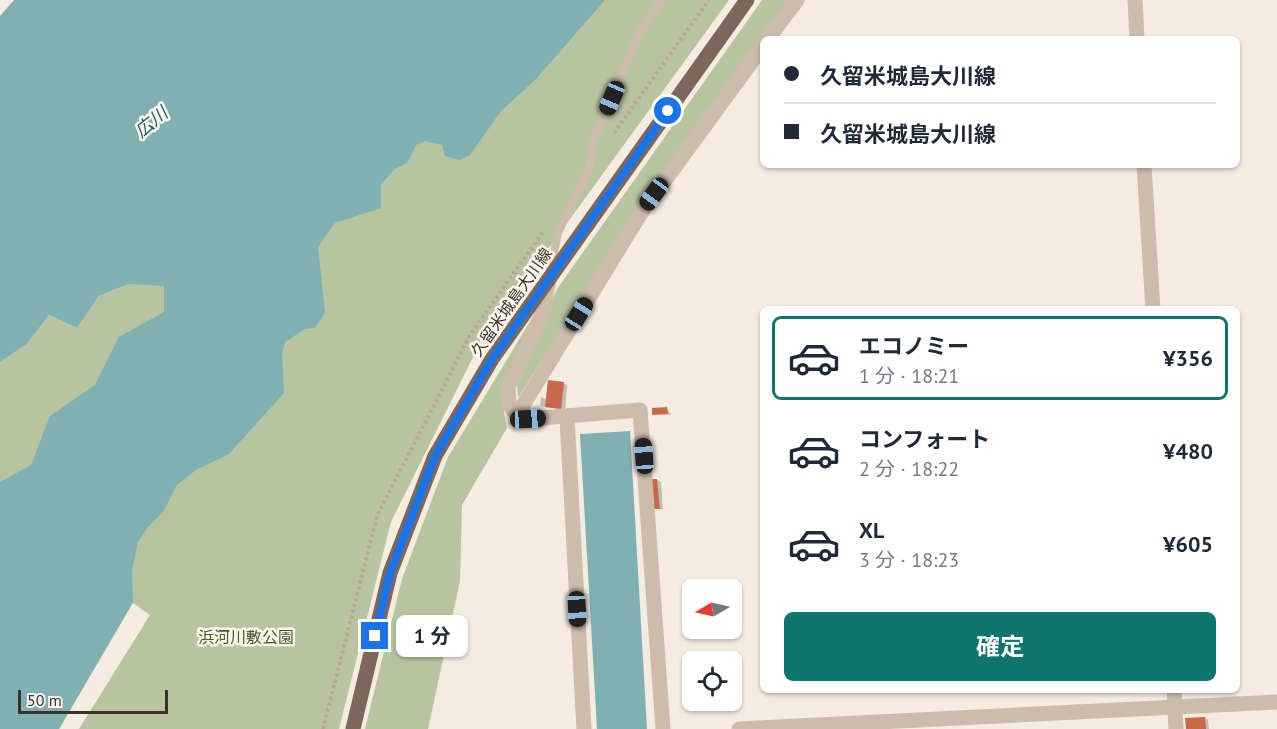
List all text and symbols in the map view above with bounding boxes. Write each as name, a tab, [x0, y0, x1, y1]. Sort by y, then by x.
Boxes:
text: 久留米城島大川線	[820, 62, 996, 90]
car	[597, 78, 627, 118]
route start	[654, 97, 681, 124]
water label: 広川	[130, 100, 174, 142]
text: 久留米城島大川線	[820, 120, 996, 148]
car	[636, 174, 672, 214]
street label: 久留米城島大川線	[466, 244, 556, 360]
car	[562, 294, 596, 334]
icon: car	[787, 331, 841, 385]
text: エコノミー	[859, 332, 969, 360]
text: ¥356	[1163, 344, 1213, 372]
text: 1 分 · 18:21	[859, 363, 959, 389]
car	[510, 409, 546, 429]
icon: car	[787, 424, 841, 478]
text: コンフォート	[859, 425, 990, 453]
car	[634, 437, 654, 475]
text: ¥480	[1163, 437, 1213, 465]
text: 2 分 · 18:22	[859, 456, 959, 482]
text: XL	[859, 516, 884, 544]
icon: car	[787, 517, 841, 571]
text: ¥605	[1163, 530, 1213, 558]
text: 3 分 · 18:23	[859, 547, 959, 573]
north arrow	[682, 579, 742, 639]
map controls	[682, 579, 742, 711]
car	[567, 591, 587, 627]
button: 確定	[784, 612, 1216, 681]
callout: 1 分	[396, 615, 468, 657]
route end	[361, 622, 388, 649]
text: 1 分	[414, 623, 450, 649]
park label: 浜河川敷公園	[198, 627, 294, 647]
button: locate	[682, 651, 742, 711]
scale bar	[18, 687, 168, 714]
text: 50 m	[27, 690, 62, 710]

